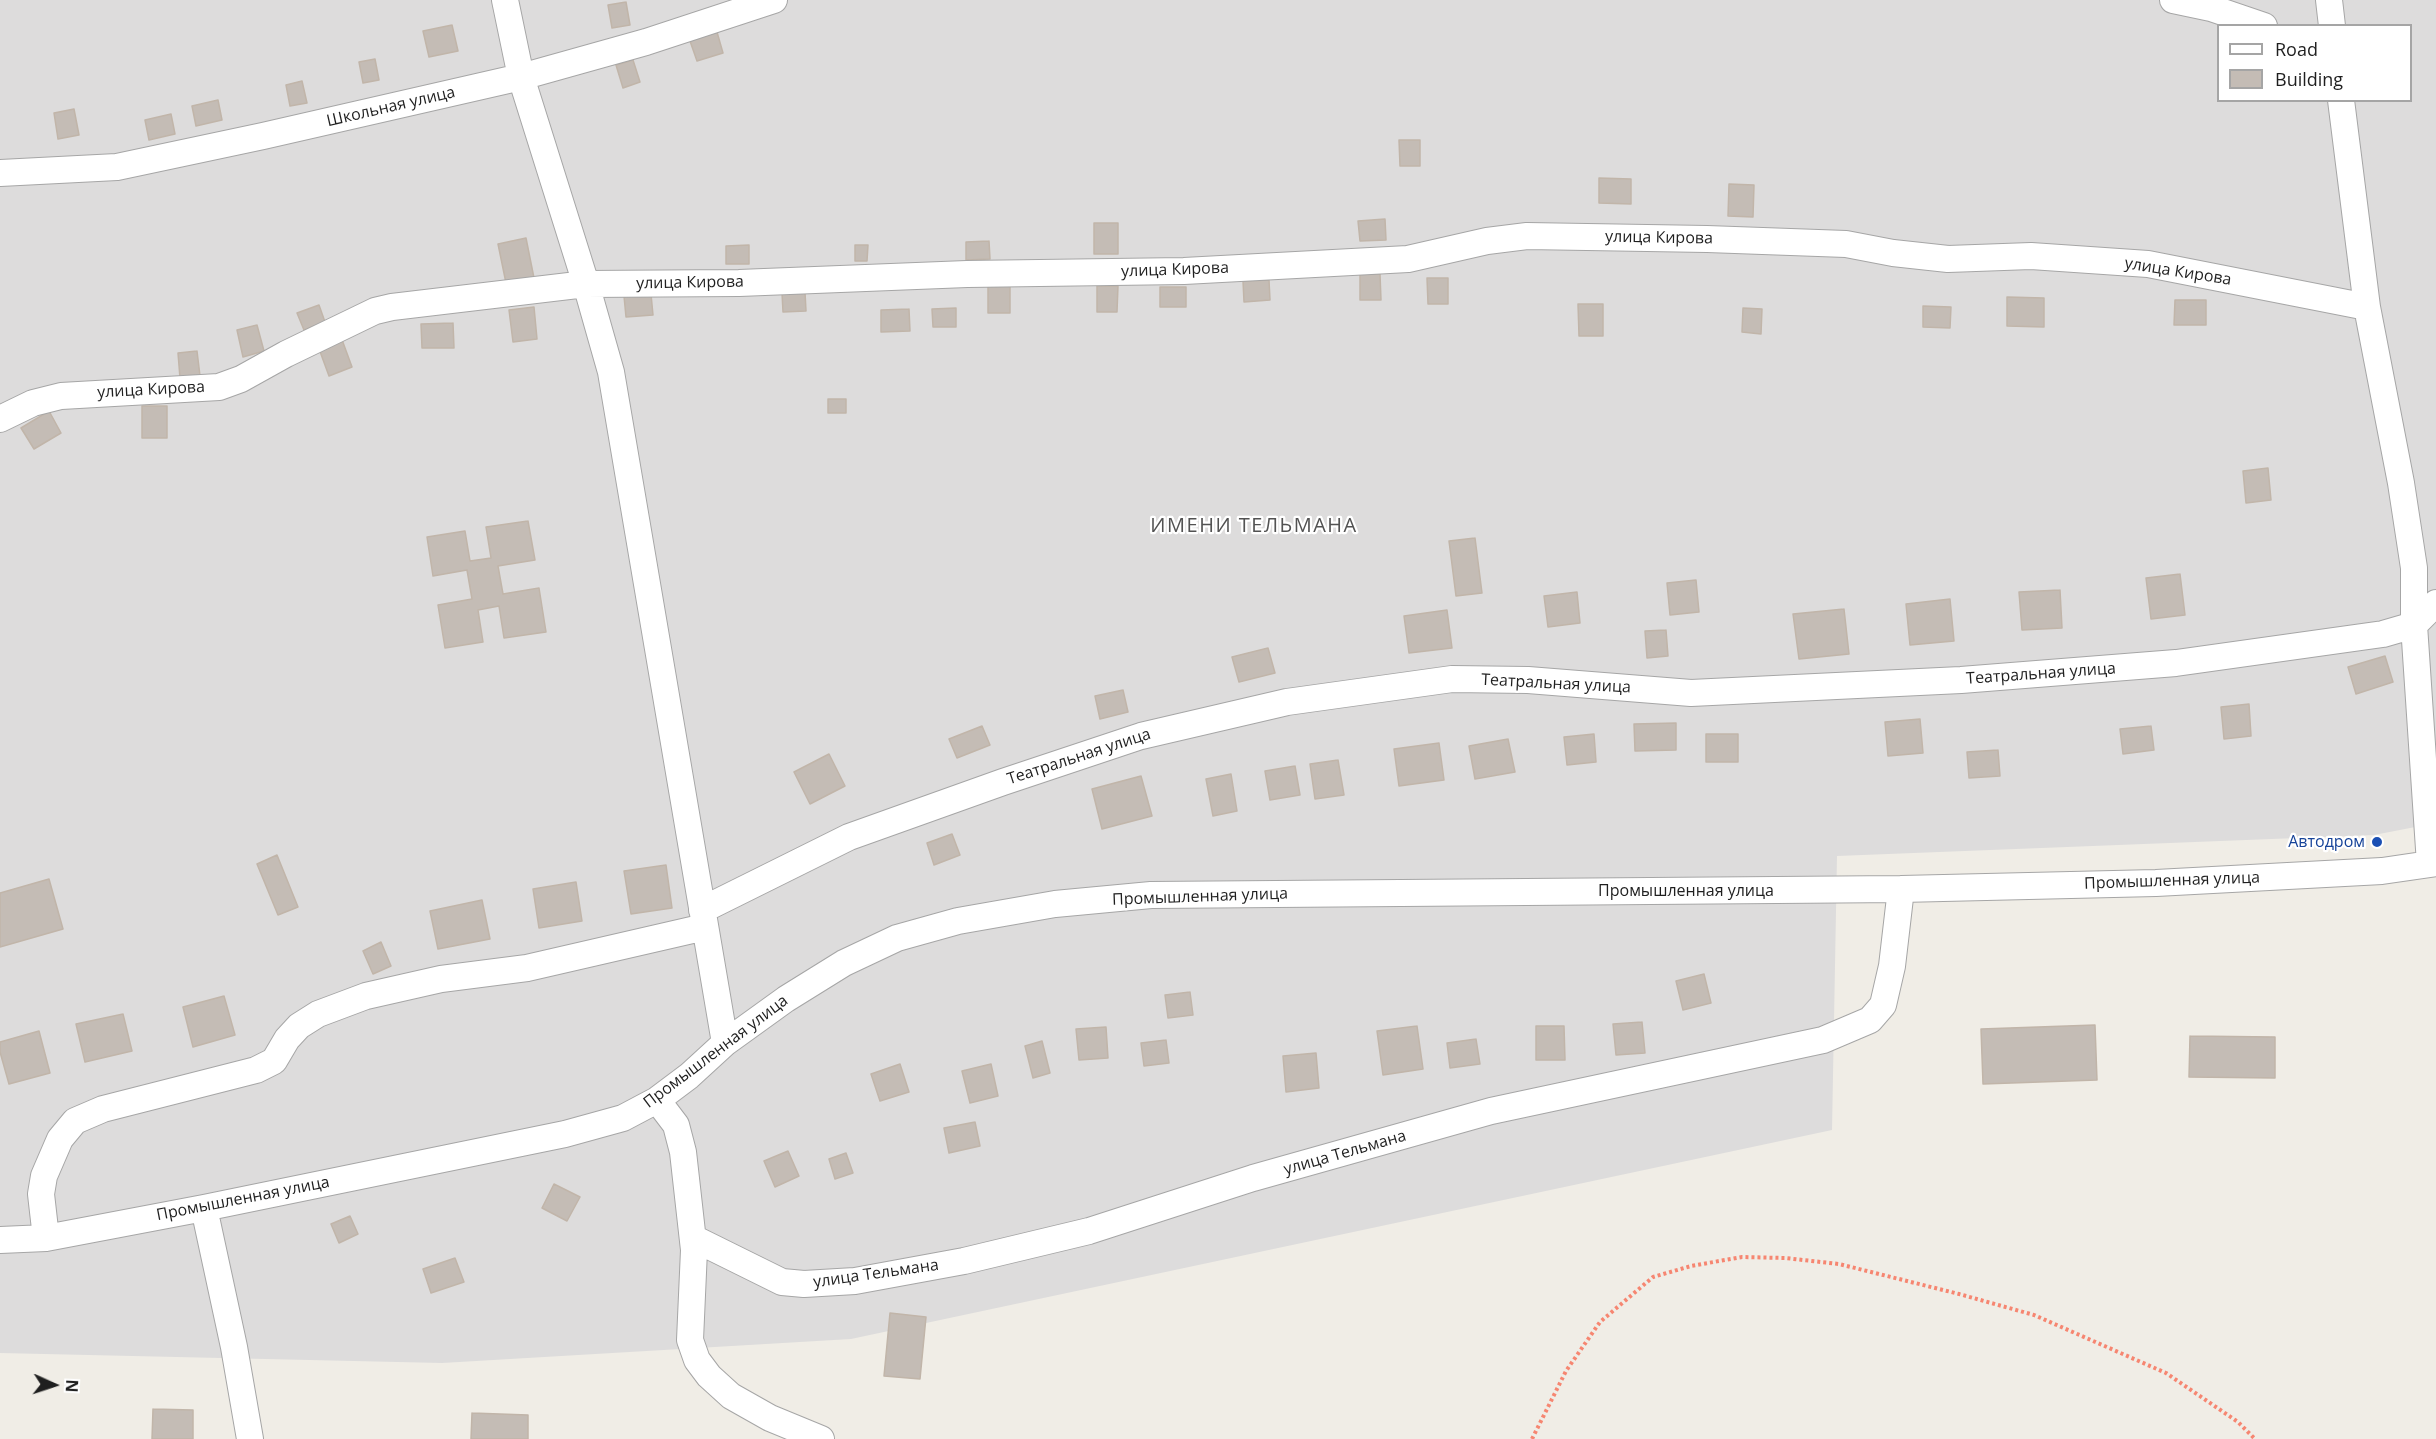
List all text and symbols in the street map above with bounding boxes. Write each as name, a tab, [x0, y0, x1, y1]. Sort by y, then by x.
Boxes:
legend	[2217, 24, 2412, 102]
text: Road	[2275, 37, 2318, 61]
text: Building	[2275, 67, 2343, 91]
street label: Школьная улица	[325, 83, 457, 131]
street label: улица Кирова	[1605, 227, 1713, 249]
street label: улица Кирова	[2123, 254, 2233, 290]
street label: улица Кирова	[1121, 259, 1229, 281]
street label: улица Кирова	[636, 272, 744, 294]
street label: улица Кирова	[97, 378, 205, 402]
district label: ИМЕНИ ТЕЛЬМАНА	[1150, 514, 1358, 538]
street label: Театральная улица	[1966, 659, 2116, 689]
street label: Театральная улица	[1481, 670, 1631, 698]
street label: Театральная улица	[1005, 725, 1153, 789]
place label: Автодром	[2288, 832, 2365, 852]
marker: Автодром	[2370, 835, 2384, 849]
street label: Промышленная улица	[2084, 868, 2260, 894]
street label: Промышленная улица	[1598, 881, 1774, 901]
street label: Промышленная улица	[1112, 884, 1288, 910]
street label: Промышленная улица	[640, 991, 792, 1113]
street label: улица Тельмана	[1282, 1126, 1408, 1180]
street label: Промышленная улица	[155, 1173, 331, 1225]
street label: улица Тельмана	[812, 1256, 940, 1292]
north arrow	[24, 1355, 84, 1415]
text: N	[61, 1379, 83, 1393]

